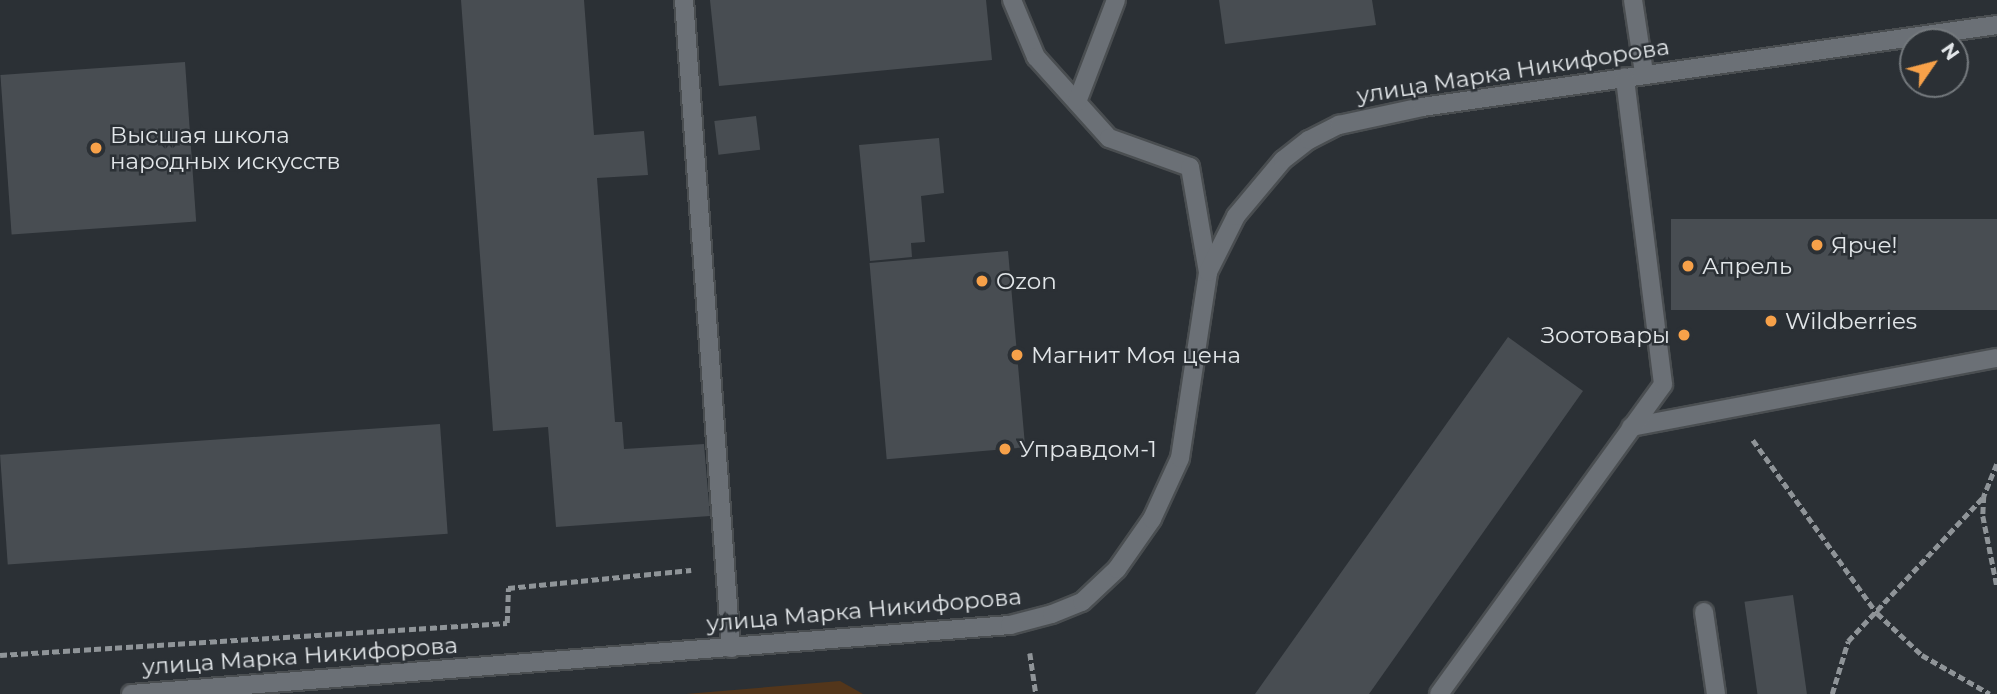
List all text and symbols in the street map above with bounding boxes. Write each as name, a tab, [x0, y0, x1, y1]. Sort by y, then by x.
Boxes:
north arrow	[1899, 28, 1969, 98]
street label: улица Марка Никифорова	[1355, 33, 1671, 109]
text: N	[1936, 39, 1964, 65]
place label: Высшая школа народных искусств	[110, 121, 340, 175]
marker: Высшая школа народных искусств	[88, 140, 104, 156]
place label: Ярче!	[1831, 231, 1898, 259]
marker: Ярче!	[1809, 237, 1825, 253]
place label: Апрель	[1702, 252, 1792, 280]
marker: Апрель	[1680, 258, 1696, 274]
place label: Ozon	[996, 267, 1057, 295]
marker: Ozon	[974, 273, 990, 289]
place label: Wildberries	[1785, 307, 1917, 335]
marker: Wildberries	[1763, 313, 1779, 329]
place label: Зоотовары	[1541, 321, 1670, 349]
marker: Зоотовары	[1676, 327, 1692, 343]
place label: Магнит Моя цена	[1031, 341, 1241, 369]
marker: Магнит Моя цена	[1009, 347, 1025, 363]
place label: Управдом-1	[1019, 435, 1157, 463]
marker: Управдом-1	[997, 441, 1013, 457]
street label: улица Марка Никифорова	[705, 582, 1023, 638]
street label: улица Марка Никифорова	[141, 631, 459, 681]

